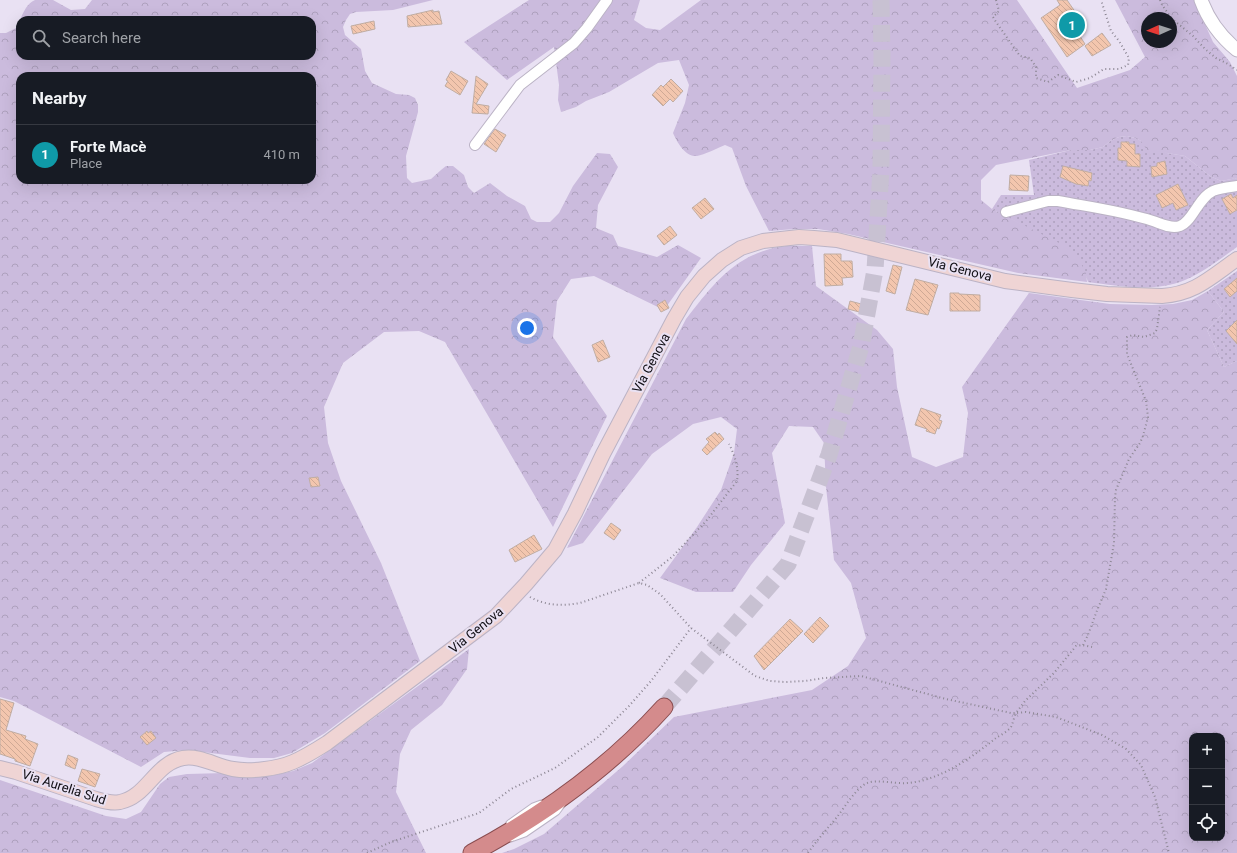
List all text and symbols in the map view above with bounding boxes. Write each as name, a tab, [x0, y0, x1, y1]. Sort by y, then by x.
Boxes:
pin: 1	[1059, 10, 1085, 40]
north arrow	[1141, 12, 1177, 48]
search box	[16, 16, 316, 60]
icon: search	[30, 27, 52, 49]
text: Search here	[62, 29, 141, 47]
text: Nearby	[32, 88, 87, 108]
text: Forte Macè	[70, 138, 146, 156]
text: 1	[41, 147, 49, 162]
text: 410 m	[263, 147, 300, 162]
text: Place	[70, 156, 102, 171]
street label: Via Genova	[927, 254, 993, 284]
your location	[517, 318, 537, 338]
street label: Via Genova	[629, 331, 673, 395]
street label: Via Genova	[446, 604, 506, 656]
map controls	[1189, 733, 1225, 841]
button: +	[1189, 733, 1225, 769]
street label: Via Aurelia Sud	[20, 766, 108, 808]
button: −	[1189, 769, 1225, 805]
button: locate	[1189, 805, 1225, 841]

